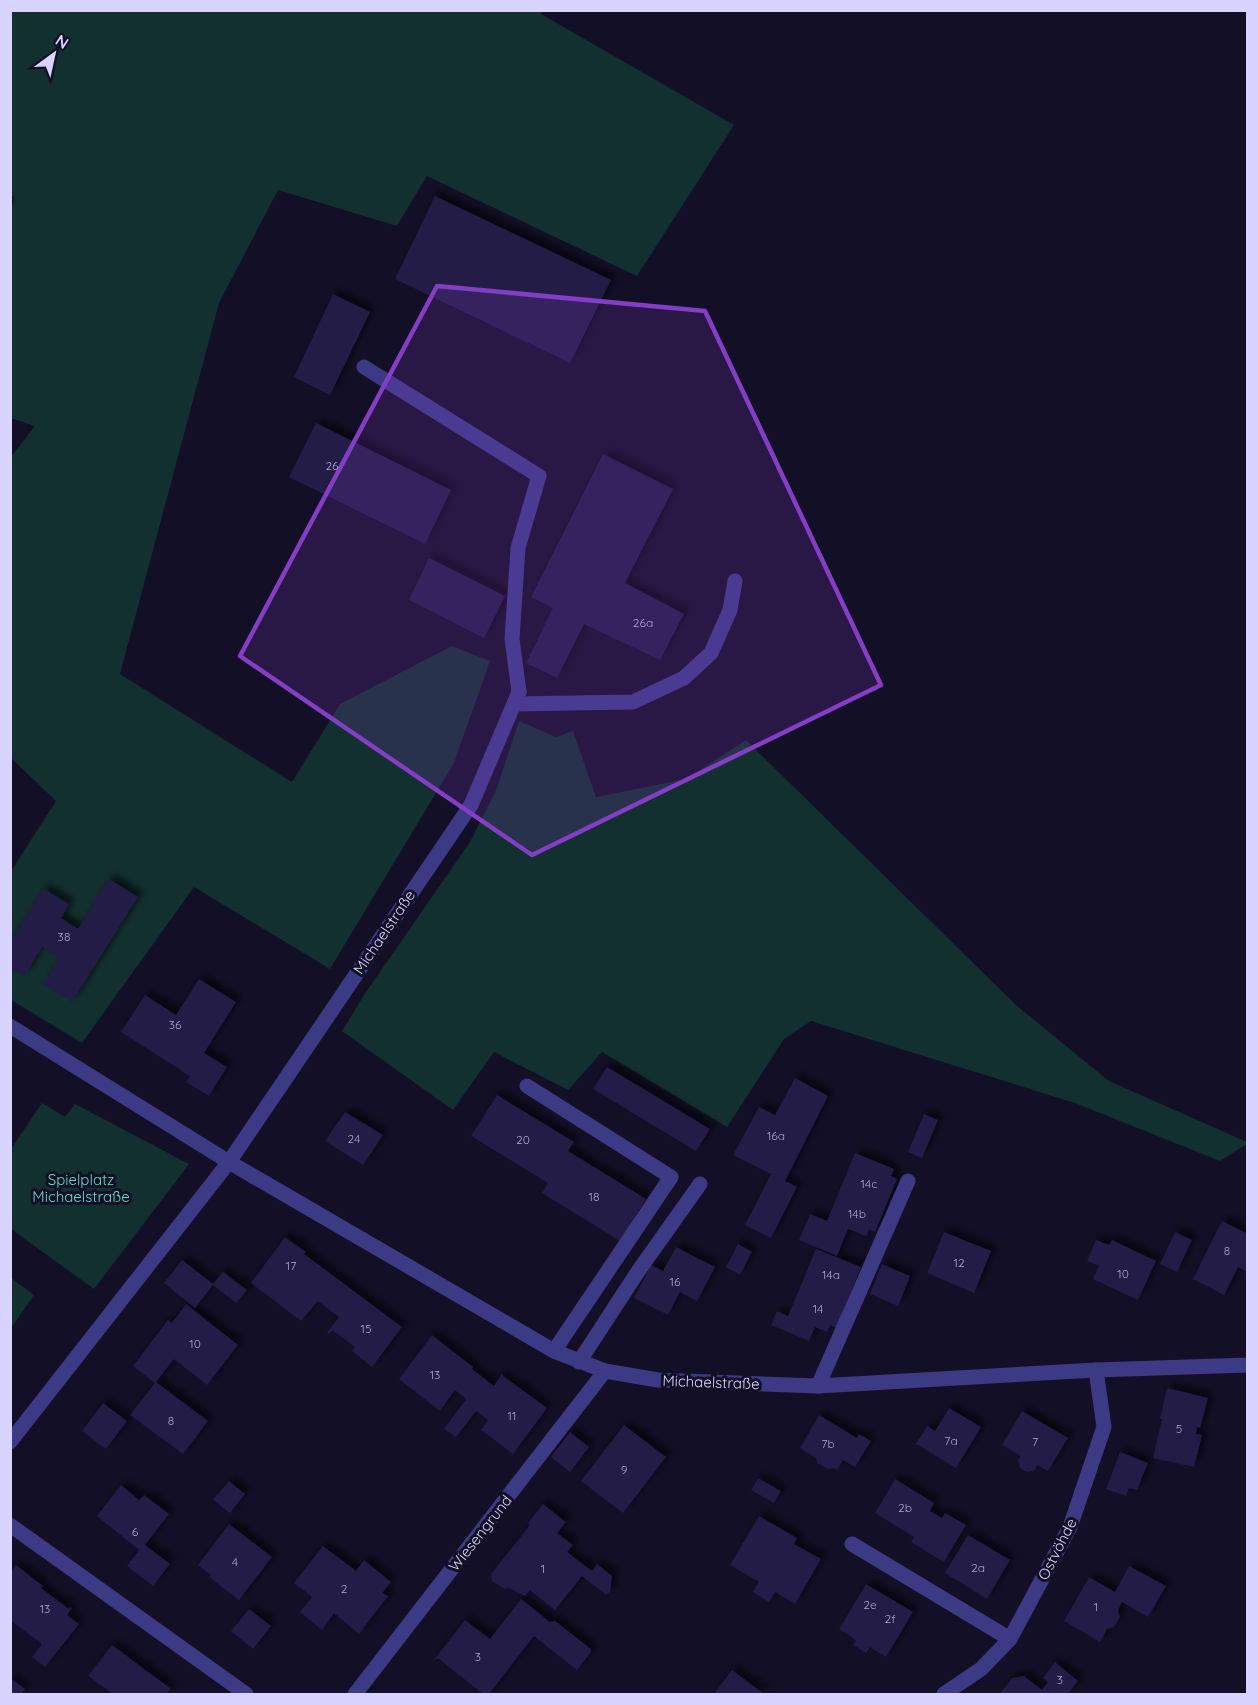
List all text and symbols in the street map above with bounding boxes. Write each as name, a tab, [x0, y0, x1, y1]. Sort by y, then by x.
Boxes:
north arrow	[24, 24, 84, 84]
text: N	[52, 30, 73, 53]
house number: 26	[325, 458, 339, 473]
house number: 26a	[633, 615, 653, 630]
street label: Michaelstraße	[349, 886, 419, 978]
house number: 38	[58, 929, 70, 944]
house number: 36	[169, 1017, 182, 1032]
house number: 16a	[767, 1128, 785, 1143]
house number: 24	[348, 1131, 360, 1146]
house number: 20	[516, 1132, 530, 1147]
park label: Spielplatz Michaelstraße	[32, 1170, 130, 1206]
house number: 14c	[861, 1176, 877, 1191]
house number: 18	[589, 1189, 599, 1204]
house number: 14b	[848, 1206, 866, 1221]
house number: 8	[1224, 1243, 1230, 1258]
house number: 12	[953, 1255, 965, 1270]
house number: 17	[286, 1258, 296, 1273]
house number: 10	[1117, 1266, 1129, 1281]
house number: 14a	[822, 1267, 840, 1282]
house number: 16	[670, 1274, 681, 1289]
house number: 14	[813, 1301, 823, 1316]
house number: 15	[361, 1321, 371, 1336]
house number: 10	[189, 1336, 201, 1351]
house number: 13	[430, 1367, 440, 1382]
street label: Michaelstraße	[662, 1371, 760, 1393]
house number: 11	[508, 1408, 516, 1423]
house number: 8	[168, 1413, 174, 1428]
house number: 5	[1176, 1421, 1182, 1436]
house number: 7a	[944, 1433, 958, 1448]
house number: 7	[1032, 1434, 1038, 1449]
house number: 7b	[821, 1436, 835, 1451]
house number: 9	[621, 1462, 628, 1477]
street label: Wiesengrund	[444, 1491, 516, 1575]
house number: 2b	[898, 1500, 912, 1515]
street label: Ostvöhde	[1033, 1515, 1081, 1583]
house number: 6	[132, 1524, 139, 1539]
house number: 4	[232, 1554, 238, 1569]
house number: 2a	[971, 1560, 985, 1575]
house number: 1	[541, 1561, 545, 1576]
house number: 2	[341, 1581, 348, 1596]
house number: 2e	[863, 1597, 877, 1612]
house number: 1	[1094, 1599, 1098, 1614]
house number: 13	[40, 1601, 50, 1616]
house number: 2f	[885, 1611, 896, 1626]
house number: 3	[475, 1649, 481, 1664]
house number: 3	[1057, 1672, 1063, 1687]

